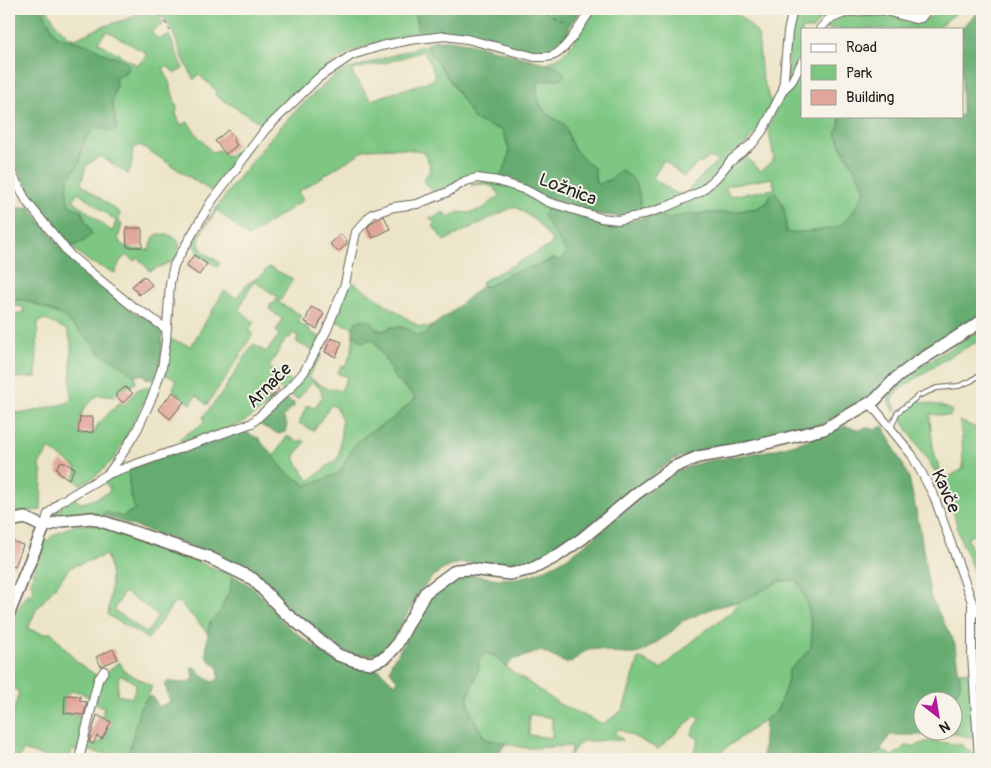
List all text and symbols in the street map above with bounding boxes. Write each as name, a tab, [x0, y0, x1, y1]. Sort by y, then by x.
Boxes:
legend	[801, 28, 964, 118]
text: Road	[846, 38, 877, 57]
text: Park	[846, 64, 873, 83]
text: Building	[846, 88, 894, 107]
street label: Ložnica	[536, 168, 600, 211]
street label: Arnače	[242, 358, 297, 413]
street label: Kavče	[926, 466, 965, 517]
north arrow	[914, 690, 964, 740]
text: N	[936, 717, 953, 736]

